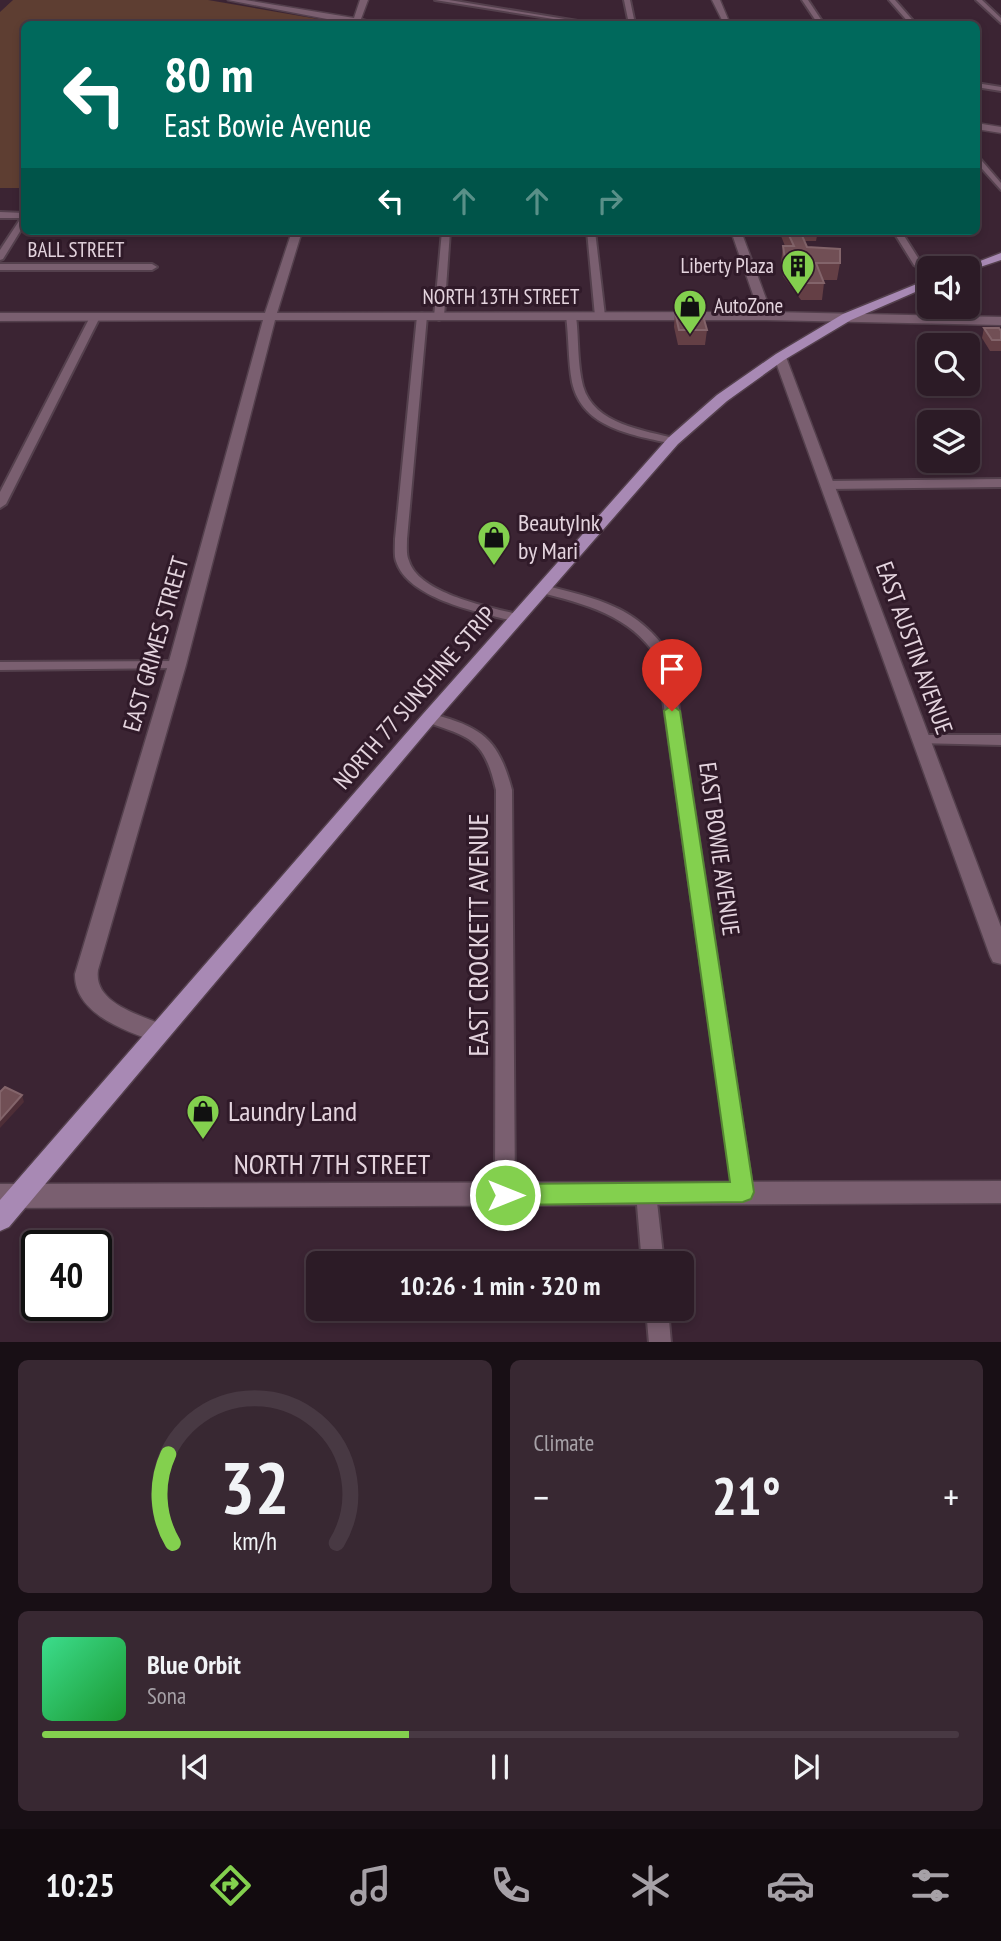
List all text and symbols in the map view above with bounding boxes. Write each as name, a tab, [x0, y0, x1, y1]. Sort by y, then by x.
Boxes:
text: 80 m	[164, 42, 253, 106]
icon: left	[49, 49, 140, 140]
text: East Bowie Avenue	[164, 104, 371, 146]
icon: left	[372, 182, 410, 220]
icon: ahead	[445, 182, 483, 220]
icon: ahead	[518, 182, 556, 220]
icon: right	[591, 182, 629, 220]
street label: BALL STREET	[28, 236, 125, 263]
building icon: Liberty Plaza	[779, 247, 817, 296]
place label: Liberty Plaza	[681, 252, 774, 279]
map controls	[917, 256, 980, 473]
button: sound	[917, 256, 980, 319]
street label: NORTH 13TH STREET	[423, 283, 580, 310]
shop icon: AutoZone	[671, 287, 709, 336]
place label: AutoZone	[714, 292, 783, 319]
button: search	[917, 333, 980, 396]
button: layers	[917, 410, 980, 473]
place label: BeautyInk by Mari	[518, 507, 601, 566]
shop icon: BeautyInk by Mari	[475, 518, 513, 567]
street label: EAST GRIMES STREET	[116, 552, 195, 735]
street label: EAST AUSTIN AVENUE	[869, 557, 960, 738]
street label: NORTH 77 SUNSHINE STRIP	[327, 600, 503, 796]
pin	[642, 639, 702, 711]
icon: arrive	[653, 650, 691, 688]
street label: EAST BOWIE AVENUE	[692, 760, 747, 938]
street label: EAST CROCKETT AVENUE	[459, 814, 496, 1056]
shop icon: Laundry Land	[184, 1092, 222, 1141]
place label: Laundry Land	[228, 1092, 357, 1129]
street label: NORTH 7TH STREET	[234, 1145, 431, 1182]
position arrow	[468, 1158, 542, 1232]
speed limit sign: 40	[21, 1230, 112, 1321]
text: 10:26 · 1 min · 320 m	[400, 1269, 600, 1302]
text: Climate	[534, 1428, 594, 1457]
text: 32	[220, 1439, 290, 1533]
text: 21°	[712, 1462, 781, 1529]
text: −	[534, 1472, 549, 1521]
text: +	[943, 1472, 959, 1521]
text: km/h	[233, 1524, 277, 1556]
text: Blue Orbit	[147, 1648, 241, 1681]
text: Sona	[147, 1681, 186, 1710]
icon: previous	[176, 1748, 214, 1786]
icon: pause	[481, 1748, 519, 1786]
icon: next	[787, 1748, 825, 1786]
icon: directions	[206, 1861, 255, 1910]
icon: music	[346, 1861, 395, 1910]
icon: phone	[486, 1861, 535, 1910]
icon: climate	[626, 1861, 675, 1910]
icon: car	[766, 1861, 815, 1910]
icon: filters	[906, 1861, 955, 1910]
text: 10:25	[46, 1864, 115, 1906]

